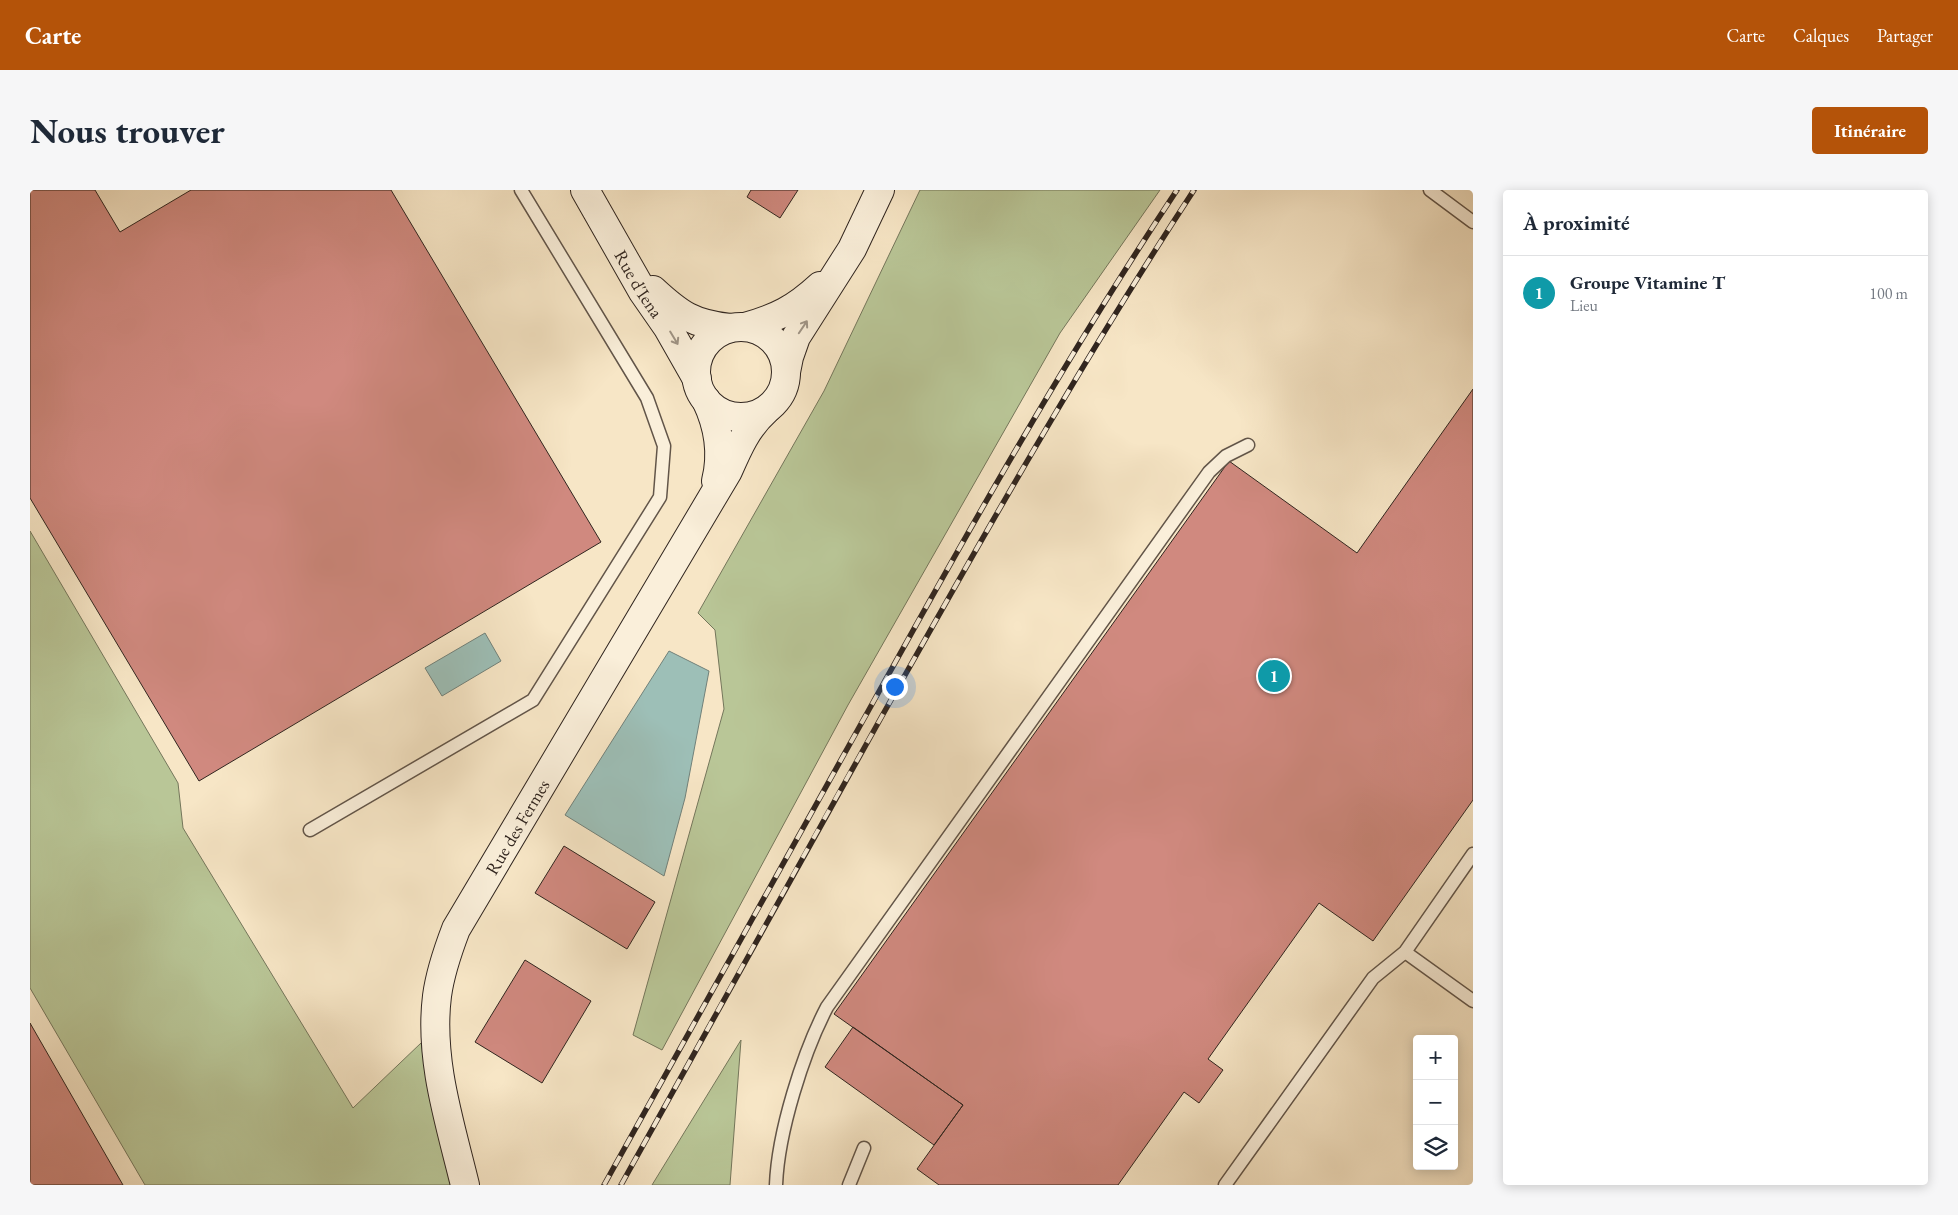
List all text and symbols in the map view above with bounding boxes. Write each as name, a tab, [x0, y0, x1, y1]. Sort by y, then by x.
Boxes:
text: Carte	[25, 20, 81, 51]
text: Carte	[1726, 24, 1765, 47]
text: Calques	[1793, 24, 1849, 47]
text: Partager	[1877, 24, 1933, 47]
button: Itinéraire	[1812, 107, 1928, 154]
text: Nous trouver	[30, 108, 225, 153]
text: À proximité	[1523, 209, 1630, 236]
street label: Rue d'Iena	[610, 245, 669, 323]
text: Groupe Vitamine T	[1570, 270, 1725, 295]
text: 1	[1535, 283, 1543, 304]
text: 100 m	[1869, 283, 1908, 304]
text: Lieu	[1570, 295, 1598, 316]
one-way arrow	[798, 321, 808, 335]
one-way arrow	[670, 331, 680, 345]
pin: 1	[1258, 657, 1290, 695]
your location	[882, 674, 908, 700]
street label: Rue des Fermes	[480, 775, 554, 879]
map controls	[1413, 1035, 1458, 1170]
button: +	[1413, 1035, 1458, 1080]
button: −	[1413, 1080, 1458, 1125]
button: layers	[1413, 1125, 1458, 1170]

